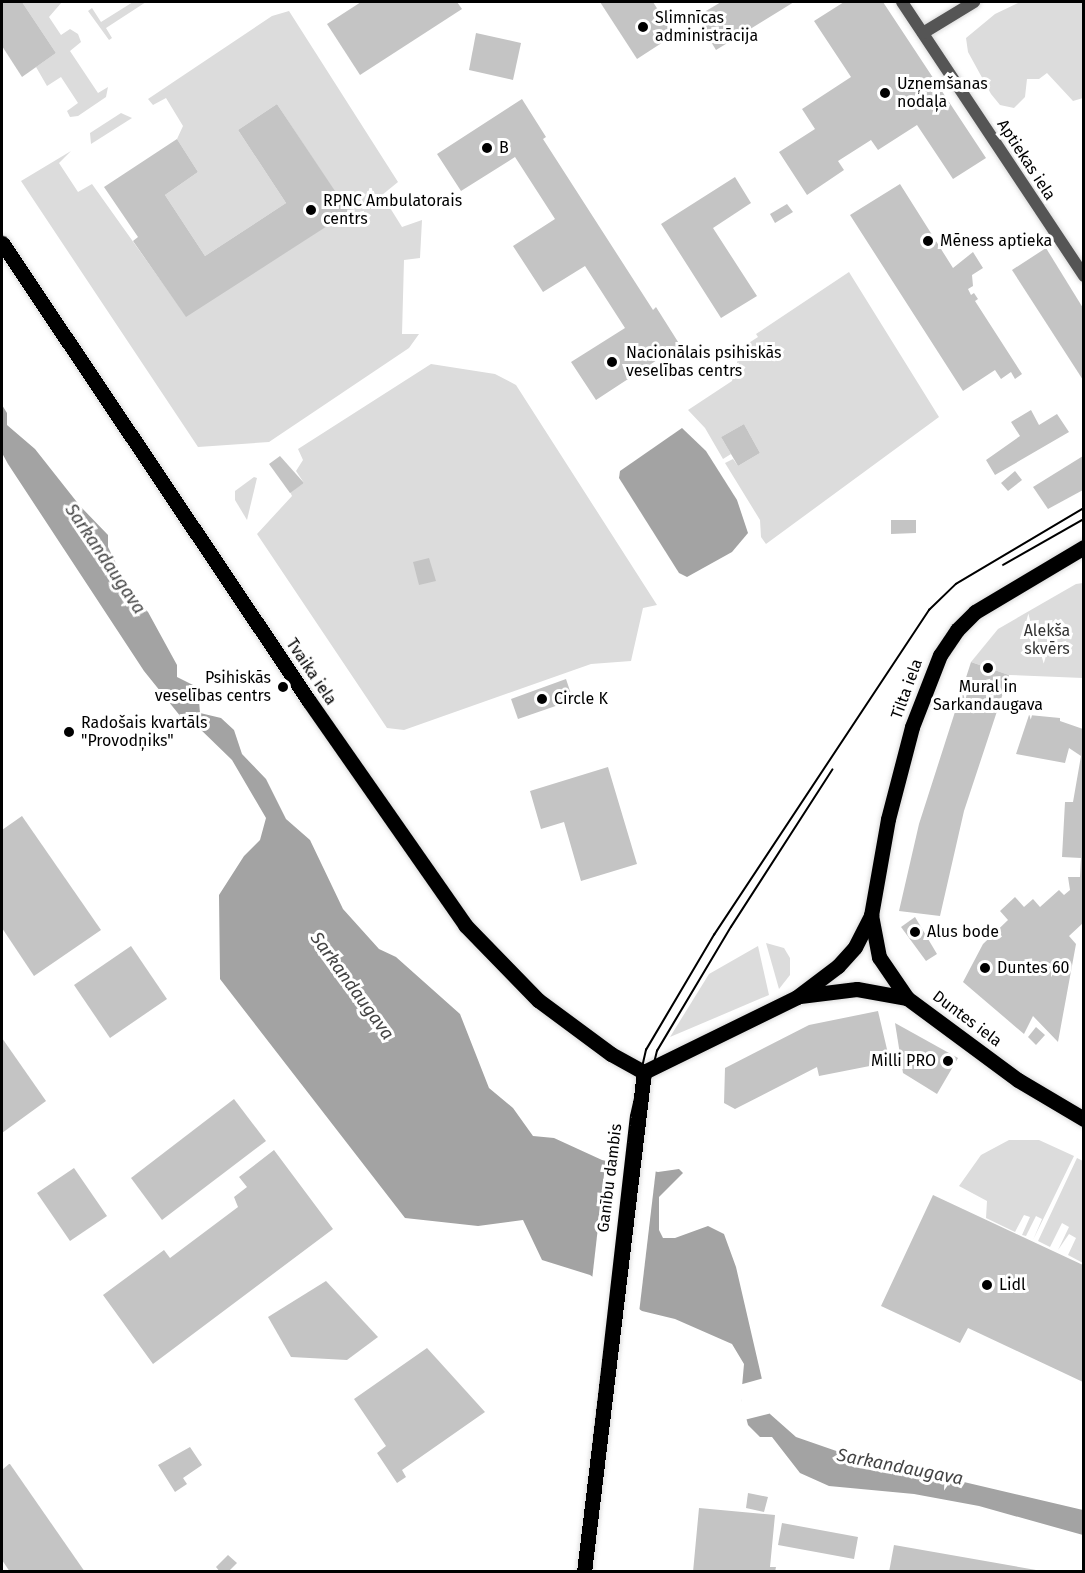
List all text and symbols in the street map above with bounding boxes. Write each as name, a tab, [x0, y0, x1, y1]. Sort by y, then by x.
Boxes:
place label: Slimnīcas administrācija	[655, 8, 758, 46]
marker: Slimnīcas administrācija	[636, 20, 650, 34]
place label: Uzņemšanas nodaļa	[897, 74, 988, 112]
marker: Uzņemšanas nodaļa	[878, 86, 892, 100]
street label: Aptiekas iela	[993, 116, 1059, 204]
place label: B	[499, 138, 509, 158]
marker: B	[480, 141, 494, 155]
place label: RPNC Ambulatorais centrs	[323, 191, 462, 229]
marker: RPNC Ambulatorais centrs	[304, 203, 318, 217]
place label: Mēness aptieka	[940, 231, 1052, 251]
marker: Mēness aptieka	[921, 234, 935, 248]
place label: Nacionālais psihiskās veselības centrs	[626, 343, 781, 381]
marker: Nacionālais psihiskās veselības centrs	[603, 353, 621, 371]
water label: Sarkandaugava	[60, 500, 150, 618]
park label: Alekša skvērs	[1024, 621, 1070, 659]
street label: Tvaika iela	[282, 635, 340, 709]
street label: Tilta iela	[887, 656, 927, 722]
marker: Mural in Sarkandaugava	[981, 661, 995, 675]
place label: Psihiskās veselības centrs	[155, 668, 271, 706]
place label: Mural in Sarkandaugava	[933, 677, 1043, 715]
marker: Psihiskās veselības centrs	[276, 680, 290, 694]
place label: Circle K	[554, 689, 608, 709]
marker: Circle K	[535, 692, 549, 706]
place label: Radošais kvartāls "Provodņiks"	[81, 713, 207, 751]
marker: Radošais kvartāls "Provodņiks"	[62, 725, 76, 739]
place label: Alus bode	[927, 922, 999, 942]
marker: Alus bode	[908, 925, 922, 939]
water label: Sarkandaugava	[306, 928, 398, 1044]
place label: Duntes 60	[997, 958, 1069, 978]
marker: Duntes 60	[978, 961, 992, 975]
street label: Duntes iela	[929, 987, 1005, 1051]
place label: Milli PRO	[871, 1051, 936, 1071]
marker: Milli PRO	[941, 1054, 955, 1068]
street label: Ganību dambis	[594, 1123, 626, 1233]
place label: Lidl	[999, 1275, 1026, 1295]
marker: Lidl	[980, 1278, 994, 1292]
water label: Sarkandaugava	[835, 1444, 965, 1490]

